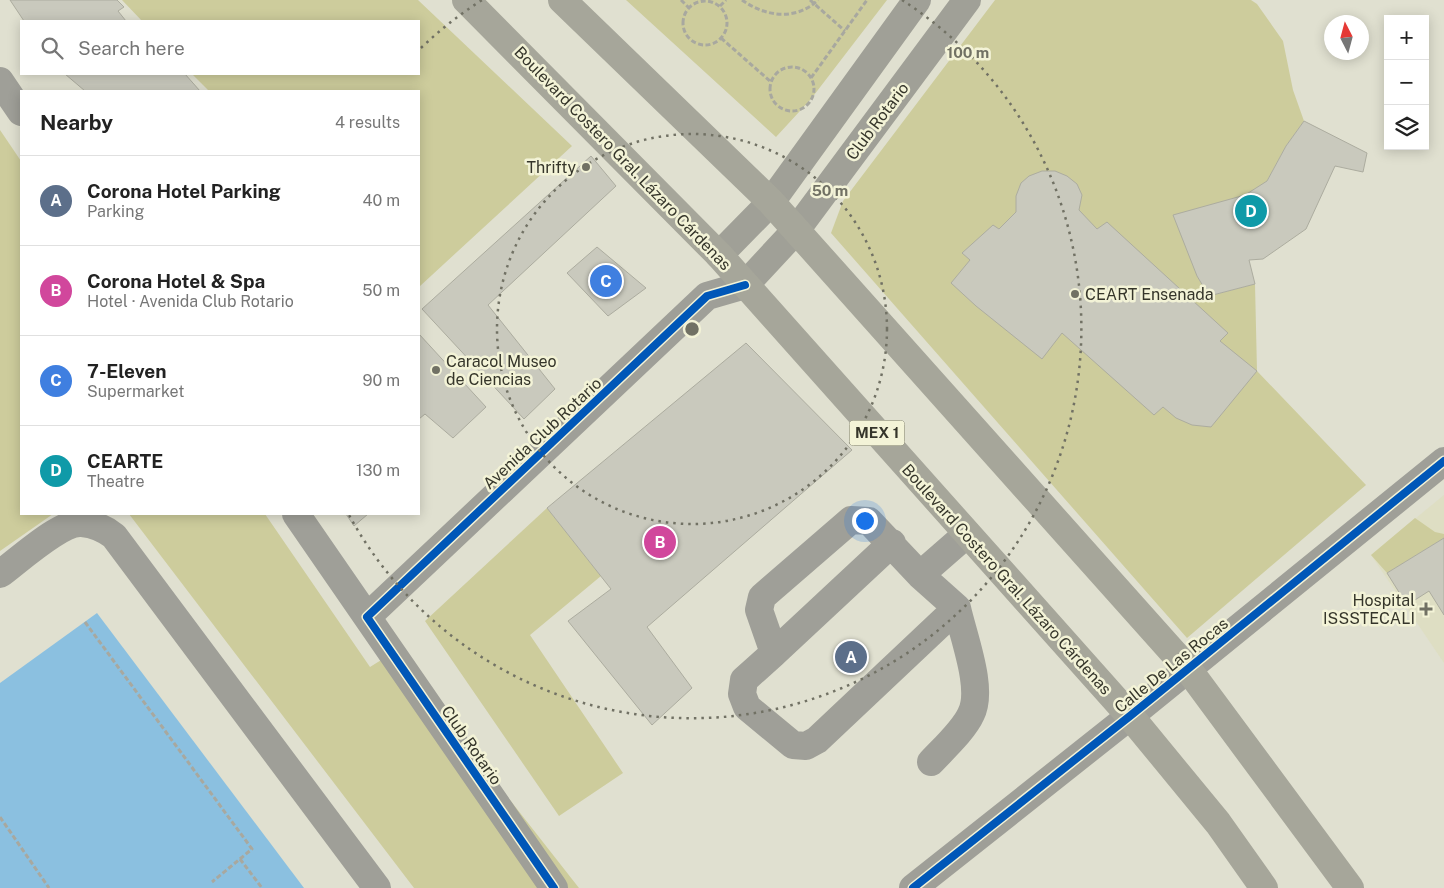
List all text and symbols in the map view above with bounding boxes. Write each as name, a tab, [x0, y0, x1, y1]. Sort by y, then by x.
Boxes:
north arrow	[1324, 15, 1369, 60]
map controls	[1384, 15, 1429, 150]
button: +	[1384, 15, 1429, 60]
search box	[20, 20, 420, 75]
icon: search	[38, 34, 66, 62]
text: Search here	[78, 37, 185, 59]
street label: Boulevard Costero Gral. Lázaro Cárdenas	[510, 43, 735, 274]
text: 100 m	[947, 44, 989, 61]
button: −	[1384, 60, 1429, 105]
street label: Club Rotario	[842, 79, 913, 164]
button: layers	[1384, 105, 1429, 150]
text: Nearby	[40, 110, 113, 135]
text: 4 results	[335, 113, 400, 132]
place label: Thrifty	[526, 158, 576, 177]
marker: Thrifty	[580, 161, 592, 173]
text: Corona Hotel Parking	[87, 180, 281, 202]
text: 50 m	[812, 182, 848, 199]
text: A	[50, 191, 62, 210]
text: 40 m	[362, 191, 400, 210]
pin: D	[1235, 192, 1267, 230]
text: Parking	[87, 202, 144, 221]
pin: C	[590, 262, 622, 300]
text: Corona Hotel & Spa	[87, 270, 265, 292]
text: B	[51, 281, 61, 300]
text: 50 m	[362, 281, 400, 300]
place label: CEART Ensenada	[1085, 285, 1214, 304]
marker: CEART Ensenada	[1069, 288, 1081, 300]
text: Hotel · Avenida Club Rotario	[87, 292, 294, 311]
centre of rings	[683, 320, 701, 338]
place label: Caracol Museo de Ciencias	[446, 352, 557, 389]
text: 7-Eleven	[87, 360, 166, 382]
marker: Caracol Museo de Ciencias	[430, 364, 442, 376]
text: C	[50, 371, 62, 390]
text: 90 m	[363, 371, 400, 390]
street label: Avenida Club Rotario	[479, 374, 605, 493]
text: Supermarket	[87, 382, 184, 401]
road number: MEX 1	[850, 420, 904, 446]
text: CEARTE	[87, 450, 163, 472]
street label: Boulevard Costero Gral. Lázaro Cárdenas	[898, 460, 1115, 698]
text: D	[50, 461, 62, 480]
text: 130 m	[356, 461, 400, 480]
text: Theatre	[87, 472, 145, 491]
your location	[852, 508, 878, 534]
pin: B	[644, 523, 676, 561]
place label: Hospital ISSSTECALI	[1323, 591, 1415, 628]
marker: Hospital ISSSTECALI	[1419, 602, 1433, 616]
street label: Calle De Las Rocas	[1111, 614, 1232, 717]
pin: A	[835, 638, 867, 676]
street label: Club Rotario	[437, 702, 506, 788]

